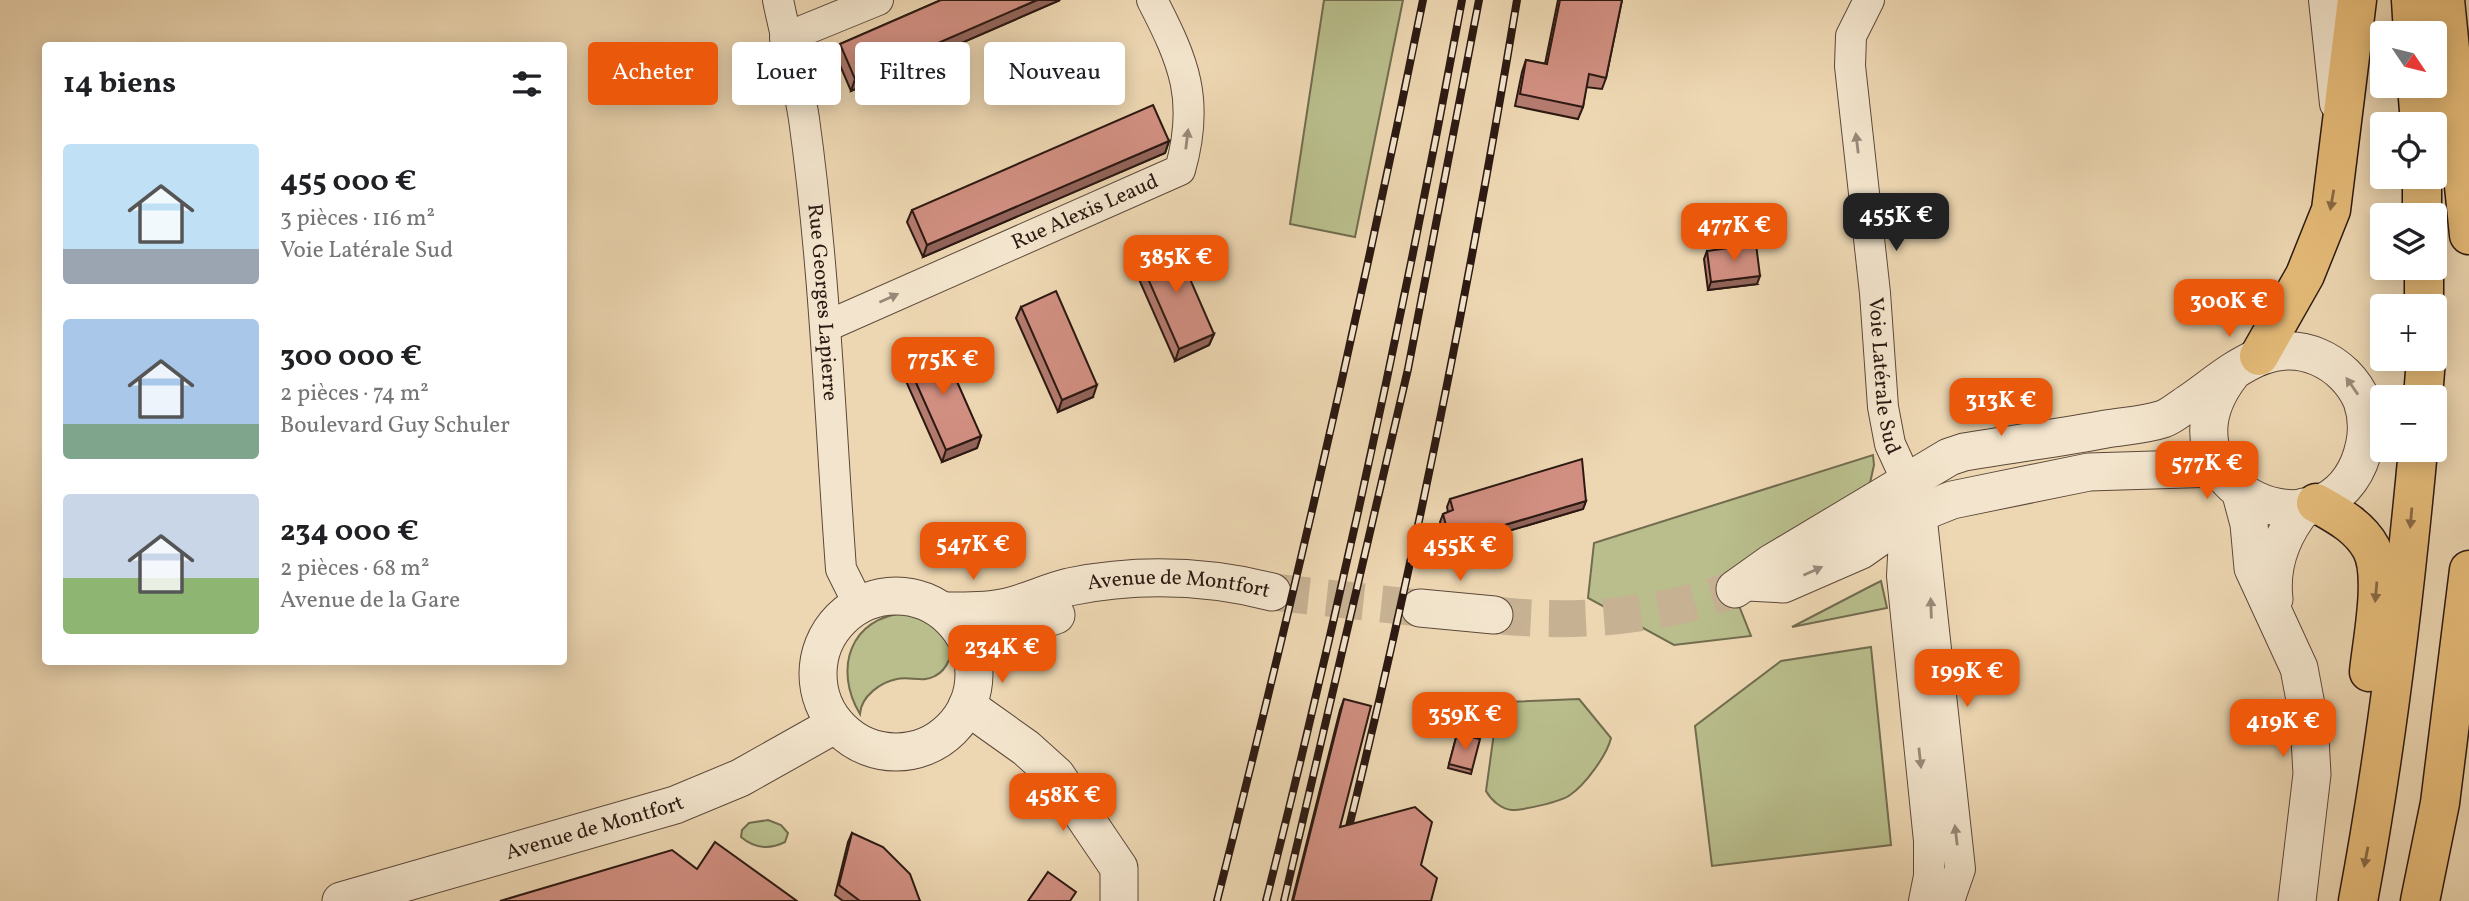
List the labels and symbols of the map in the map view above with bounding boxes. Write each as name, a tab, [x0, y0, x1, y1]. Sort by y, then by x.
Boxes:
north arrow	[2370, 21, 2446, 98]
one-way arrow	[1181, 128, 1192, 150]
one-way arrow	[1851, 132, 1862, 154]
street label: Rue Alexis Leaud	[1007, 167, 1163, 257]
one-way arrow	[2326, 189, 2337, 211]
pin: 455K €	[1839, 194, 1953, 253]
street label: Rue Georges Lapierre	[800, 202, 845, 402]
pin: 477K €	[1677, 204, 1791, 263]
pin: 385K €	[1119, 236, 1233, 295]
pin: 300K €	[2172, 280, 2286, 339]
one-way arrow	[879, 292, 899, 304]
street label: Voie Latérale Sud	[1861, 296, 1908, 460]
pin: 775K €	[886, 338, 1000, 397]
one-way arrow	[2345, 377, 2359, 395]
pin: 313K €	[1944, 378, 2058, 438]
pin: 577K €	[2150, 442, 2264, 501]
one-way arrow	[2406, 507, 2417, 529]
pin: 547K €	[916, 522, 1030, 582]
pin: 455K €	[1403, 524, 1517, 583]
street label: Avenue de Montfort	[1085, 563, 1273, 606]
one-way arrow	[1802, 565, 1823, 576]
one-way arrow	[2370, 582, 2381, 604]
one-way arrow	[1925, 597, 1936, 619]
pin: 234K €	[945, 626, 1059, 685]
pin: 199K €	[1910, 650, 2024, 709]
pin: 359K €	[1408, 692, 1522, 752]
pin: 419K €	[2226, 700, 2340, 759]
one-way arrow	[1915, 747, 1926, 769]
pin: 458K €	[1006, 774, 1120, 833]
street label: Avenue de Montfort	[502, 788, 688, 867]
one-way arrow	[1950, 823, 1961, 845]
one-way arrow	[2361, 846, 2372, 868]

